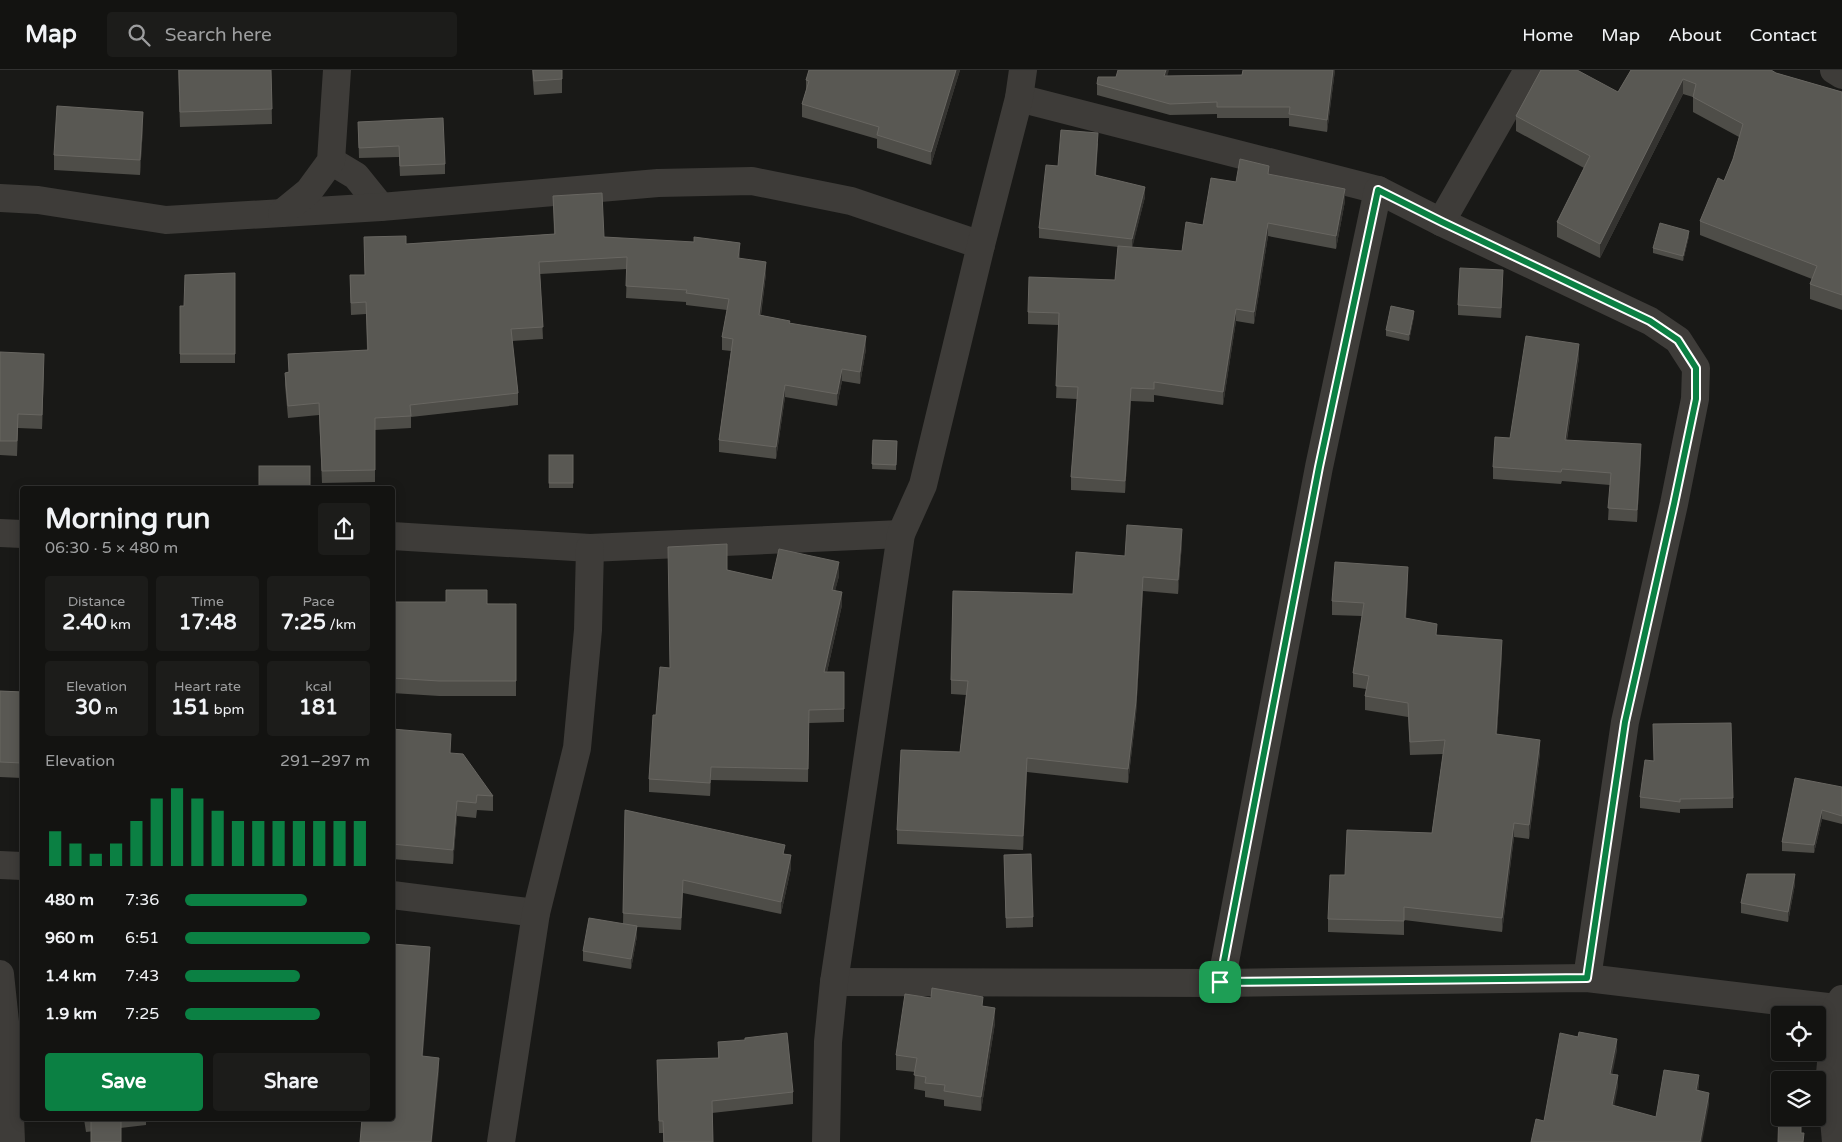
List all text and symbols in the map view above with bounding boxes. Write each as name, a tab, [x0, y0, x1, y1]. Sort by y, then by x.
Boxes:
search box	[107, 12, 457, 57]
text: Map	[25, 20, 77, 49]
icon: search	[125, 21, 153, 49]
text: Search here	[165, 24, 272, 46]
text: Home	[1522, 24, 1573, 46]
text: Map	[1601, 24, 1640, 46]
text: About	[1668, 24, 1722, 46]
text: Contact	[1750, 24, 1817, 46]
text: Morning run	[45, 502, 210, 536]
button: share	[318, 503, 370, 555]
text: 06:30 · 5 × 480 m	[45, 538, 178, 558]
text: Distance	[68, 593, 125, 610]
text: Time	[191, 593, 224, 610]
text: Pace	[302, 593, 335, 610]
text: 2.40	[62, 610, 107, 635]
text: 17:48	[178, 610, 237, 635]
text: 7:25	[281, 610, 326, 635]
text: km	[107, 616, 131, 633]
text: /km	[326, 616, 356, 633]
text: Elevation	[66, 678, 127, 695]
text: Heart rate	[174, 678, 241, 695]
text: kcal	[305, 678, 332, 695]
text: 30	[75, 695, 101, 720]
text: 151	[171, 695, 210, 720]
text: 181	[299, 695, 338, 720]
text: m	[101, 701, 118, 718]
text: bpm	[210, 701, 244, 718]
text: Elevation	[45, 751, 115, 771]
text: 291–297 m	[280, 751, 370, 771]
text: 480 m	[45, 890, 94, 910]
text: 7:36	[125, 890, 159, 910]
text: 960 m	[45, 928, 94, 948]
text: 6:51	[125, 928, 159, 948]
pin	[1199, 961, 1241, 1003]
text: 1.4 km	[45, 966, 97, 986]
text: 7:43	[125, 966, 159, 986]
icon: arrive	[1206, 968, 1234, 996]
text: 1.9 km	[45, 1004, 97, 1024]
text: 7:25	[125, 1004, 159, 1024]
map controls	[1771, 1006, 1826, 1126]
button: locate	[1771, 1006, 1826, 1061]
button: Save	[45, 1053, 203, 1111]
button: Share	[213, 1053, 370, 1111]
button: layers	[1771, 1071, 1826, 1126]

